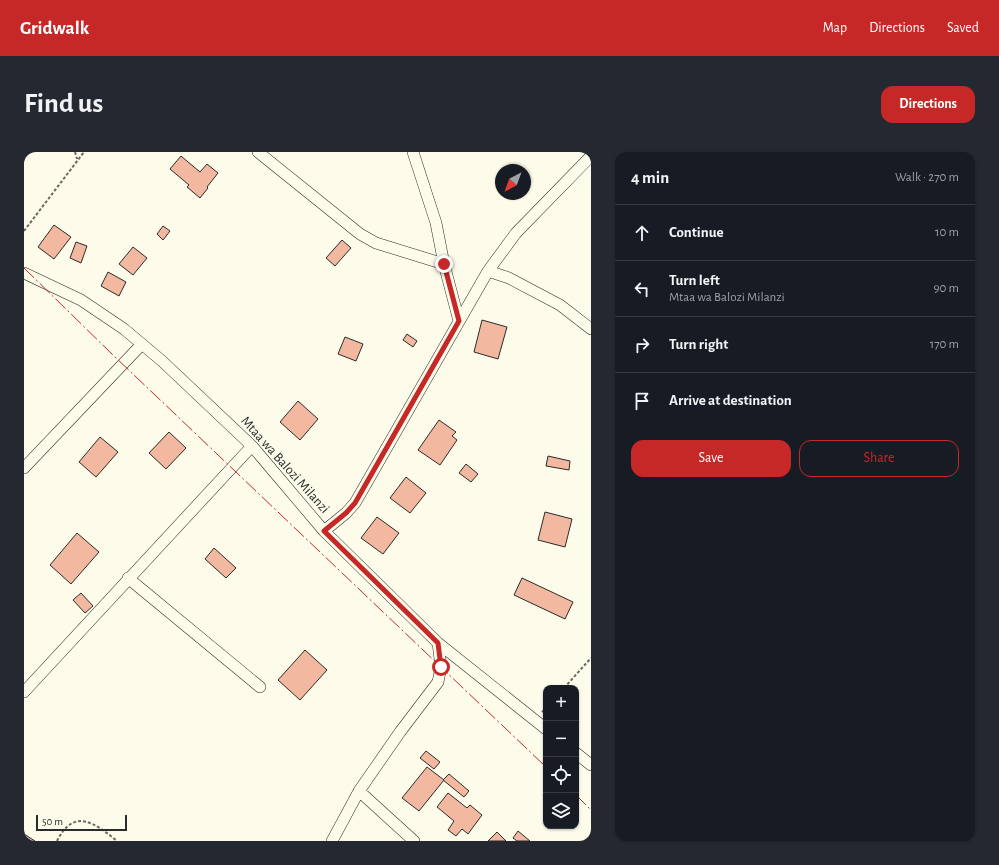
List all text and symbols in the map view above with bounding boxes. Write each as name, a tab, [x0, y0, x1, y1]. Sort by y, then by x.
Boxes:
text: Gridwalk	[20, 19, 89, 38]
text: Map	[823, 21, 847, 35]
text: Directions	[869, 21, 925, 35]
text: Saved	[947, 21, 979, 35]
button: Directions	[881, 86, 975, 123]
text: Find us	[24, 90, 103, 118]
north arrow	[495, 164, 531, 200]
text: 4 min	[631, 169, 669, 186]
text: Walk · 270 m	[895, 171, 959, 184]
icon: ahead	[631, 222, 653, 244]
text: Continue	[669, 225, 724, 240]
text: 10 m	[935, 226, 959, 239]
route end	[435, 255, 453, 273]
text: Turn left	[669, 273, 720, 288]
icon: left	[631, 278, 653, 300]
text: 90 m	[933, 282, 959, 295]
text: Mtaa wa Balozi Milanzi	[669, 291, 785, 304]
icon: right	[631, 334, 653, 356]
text: Turn right	[669, 337, 728, 352]
text: 170 m	[930, 338, 959, 351]
icon: arrive	[631, 390, 653, 412]
text: Arrive at destination	[669, 393, 792, 408]
street label: Mtaa wa Balozi Milanzi	[238, 414, 332, 516]
button: Save	[631, 440, 791, 477]
button: Share	[799, 440, 959, 477]
route start	[432, 658, 450, 676]
map controls	[543, 685, 579, 829]
button: +	[543, 685, 579, 721]
button: −	[543, 721, 579, 757]
button: locate	[543, 757, 579, 793]
button: layers	[543, 793, 579, 829]
scale bar	[36, 813, 127, 832]
text: 50 m	[42, 816, 63, 827]

